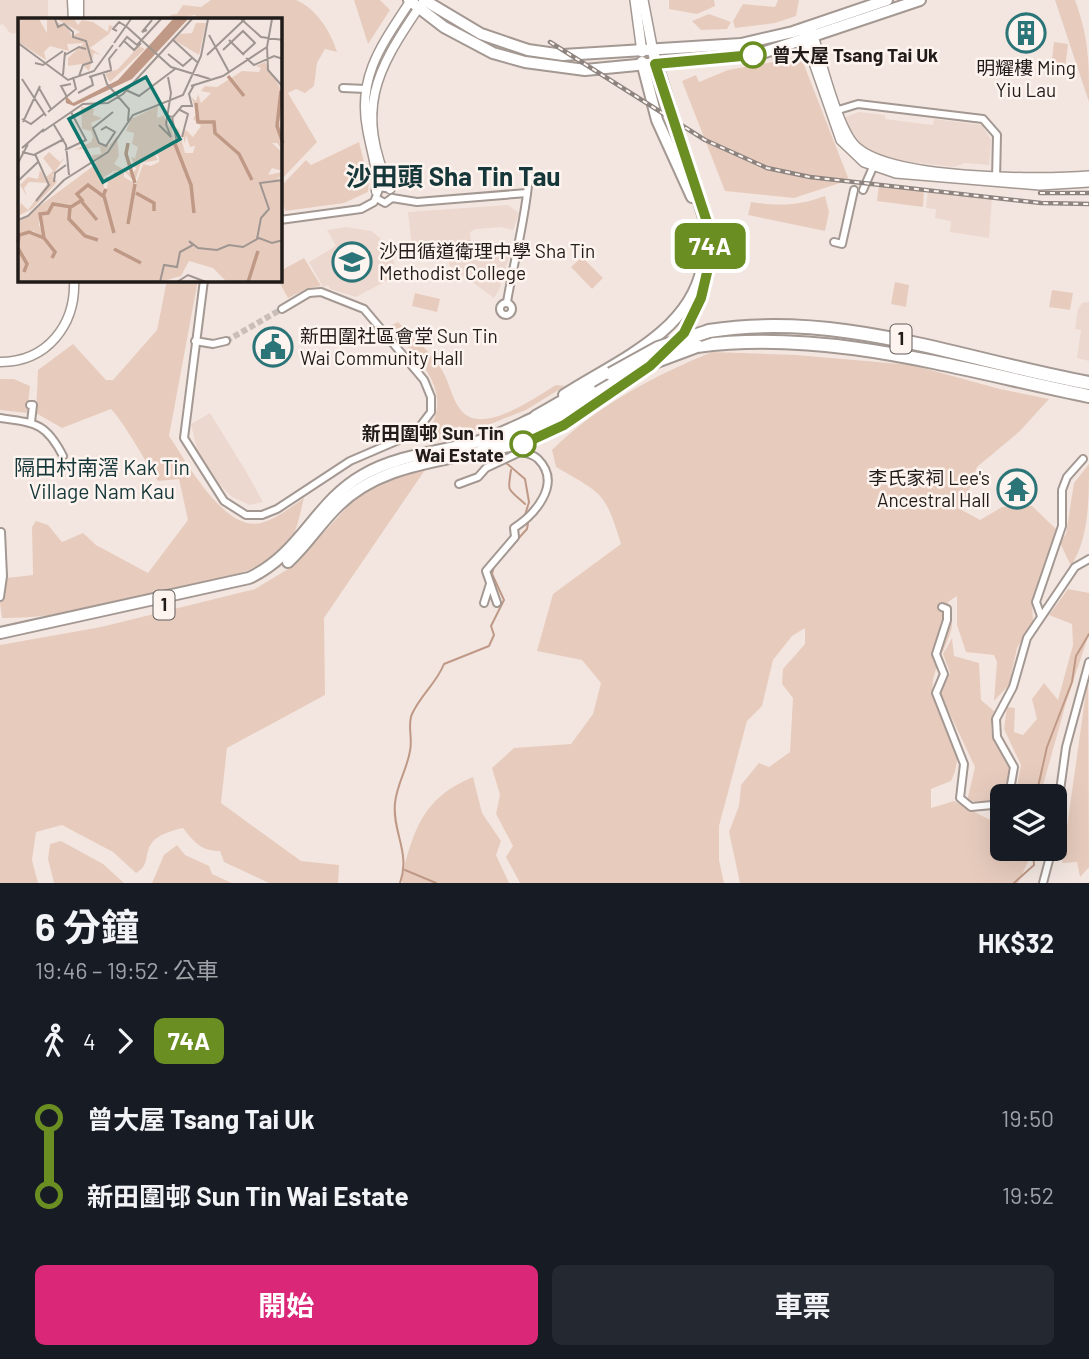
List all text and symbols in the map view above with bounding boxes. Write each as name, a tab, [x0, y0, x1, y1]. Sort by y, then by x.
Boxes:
building icon: 明耀樓 Ming Yiu Lau	[1005, 12, 1047, 54]
inset map	[18, 18, 282, 282]
marker: 曾大屋 Tsang Tai Uk	[740, 42, 766, 68]
place label: 曾大屋 Tsang Tai Uk	[772, 43, 938, 66]
place label: 明耀樓 Ming Yiu Lau	[976, 56, 1076, 101]
district label: 沙田頭 Sha Tin Tau	[345, 160, 561, 191]
line badge: 74A	[670, 223, 750, 269]
text: 74A	[689, 231, 731, 260]
place label: 沙田循道衛理中學 Sha Tin Methodist College	[379, 239, 595, 284]
school or university icon: 沙田循道衛理中學 Sha Tin Methodist College	[331, 241, 373, 283]
place label: 新田圍社區會堂 Sun Tin Wai Community Hall	[300, 324, 498, 369]
road number: 1	[890, 324, 912, 354]
public building icon: 新田圍社區會堂 Sun Tin Wai Community Hall	[252, 326, 294, 368]
place label: 新田圍邨 Sun Tin Wai Estate	[362, 421, 504, 466]
marker: 新田圍邨 Sun Tin Wai Estate	[510, 431, 536, 457]
district label: 隔田村南滘 Kak Tin Village Nam Kau	[14, 454, 190, 503]
place label: 李氏家祠 Lee's Ancestral Hall	[868, 466, 990, 511]
temple icon: 李氏家祠 Lee's Ancestral Hall	[996, 468, 1038, 510]
road number: 1	[154, 590, 174, 620]
map controls	[990, 784, 1067, 861]
button: layers	[990, 784, 1067, 861]
text: 6 分鐘	[35, 903, 139, 949]
text: HK$32	[978, 927, 1054, 958]
text: 19:46 – 19:52 · 公車	[35, 956, 219, 984]
icon: walk	[35, 1022, 73, 1060]
icon: forward	[106, 1022, 144, 1060]
text: 74A	[168, 1026, 210, 1055]
text: 4	[83, 1027, 96, 1055]
text: 曾大屋 Tsang Tai Uk	[87, 1103, 315, 1134]
text: 19:50	[1001, 1104, 1054, 1132]
text: 新田圍邨 Sun Tin Wai Estate	[87, 1180, 409, 1211]
text: 19:52	[1002, 1181, 1054, 1209]
button: 開始	[35, 1265, 538, 1345]
button: 車票	[552, 1265, 1054, 1345]

